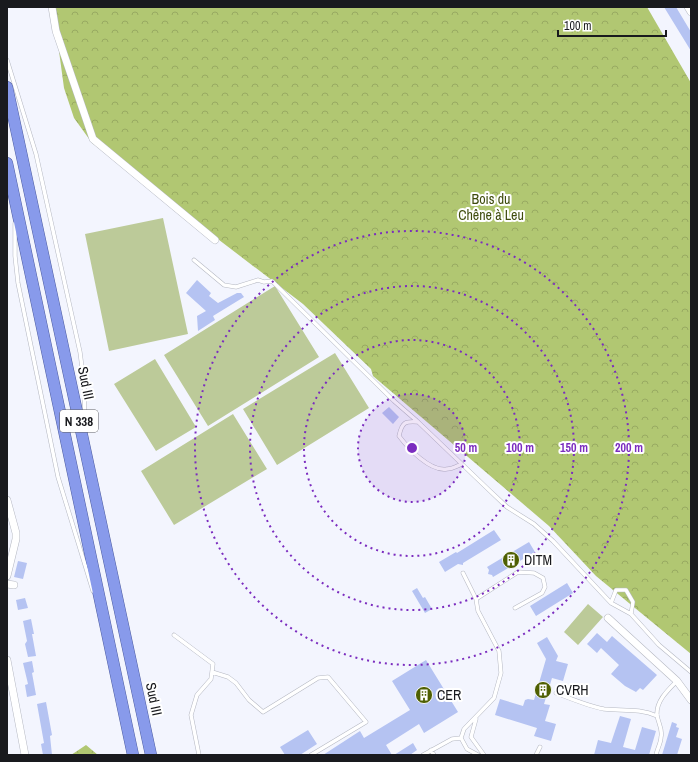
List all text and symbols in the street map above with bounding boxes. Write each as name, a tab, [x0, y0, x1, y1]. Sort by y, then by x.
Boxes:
scale bar	[558, 12, 666, 38]
text: 100 m	[564, 18, 591, 34]
park label: Bois du Chêne à Leu	[458, 190, 524, 224]
street label: Sud III	[74, 365, 98, 401]
road number: N 338	[60, 410, 98, 432]
text: 50 m	[455, 440, 477, 456]
text: 100 m	[506, 440, 534, 456]
text: 150 m	[560, 440, 588, 456]
text: 200 m	[615, 440, 643, 456]
centre of rings	[405, 441, 419, 455]
building icon: DITM	[501, 550, 521, 570]
place label: DITM	[524, 551, 552, 569]
building icon: CVRH	[533, 680, 553, 700]
street label: Sud III	[142, 681, 166, 717]
place label: CVRH	[556, 681, 589, 699]
building icon: CER	[414, 685, 434, 705]
place label: CER	[437, 686, 461, 704]

